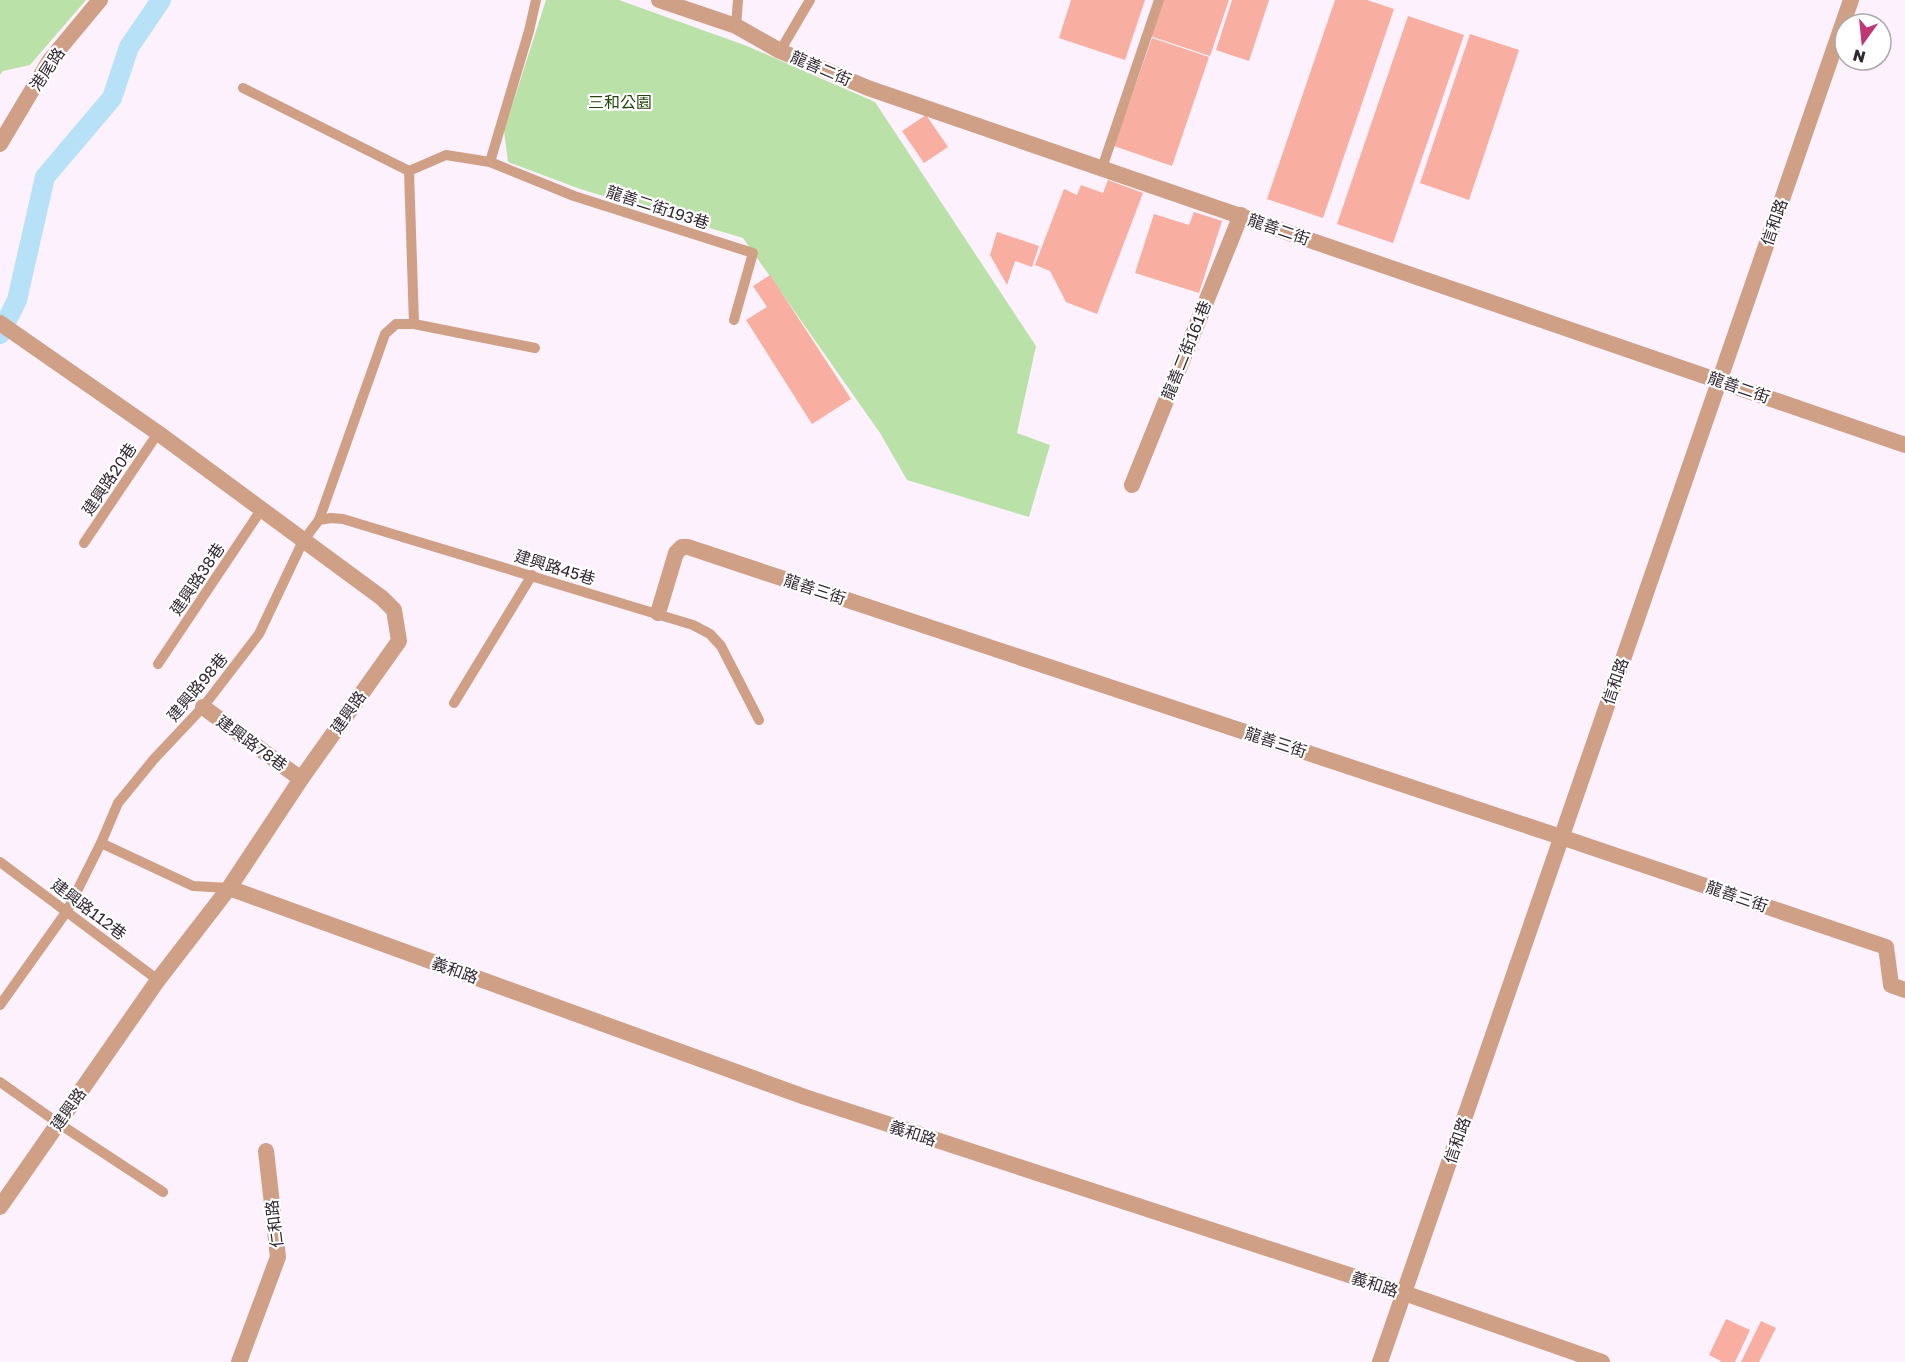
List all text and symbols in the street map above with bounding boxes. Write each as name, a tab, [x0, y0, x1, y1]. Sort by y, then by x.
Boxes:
north arrow	[1833, 12, 1893, 72]
street label: 港尾路	[25, 44, 69, 94]
text: N	[1851, 45, 1868, 68]
street label: 龍善二街	[788, 46, 854, 90]
park label: 三和公園	[588, 92, 652, 112]
street label: 龍善二街193巷	[604, 181, 712, 233]
street label: 信和路	[1757, 196, 1791, 248]
street label: 龍善二街	[1245, 209, 1313, 249]
street label: 龍善二街161巷	[1157, 297, 1215, 403]
street label: 龍善二街	[1705, 367, 1773, 407]
street label: 建興路20巷	[77, 439, 141, 519]
street label: 建興路38巷	[165, 539, 229, 619]
street label: 建興路45巷	[512, 545, 598, 589]
street label: 龍善三街	[781, 570, 849, 608]
street label: 建興路98巷	[163, 649, 231, 725]
street label: 信和路	[1598, 655, 1632, 707]
street label: 建興路	[326, 687, 370, 737]
street label: 建興路78巷	[213, 711, 291, 775]
street label: 龍善三街	[1242, 723, 1310, 761]
street label: 建興路112巷	[48, 874, 130, 944]
street label: 龍善三街	[1703, 876, 1771, 916]
street label: 義和路	[429, 952, 481, 988]
street label: 建興路	[46, 1084, 90, 1134]
street label: 信和路	[1440, 1114, 1474, 1166]
street label: 義和路	[887, 1116, 939, 1150]
street label: 仁和路	[261, 1199, 287, 1249]
street label: 義和路	[1349, 1267, 1401, 1301]

